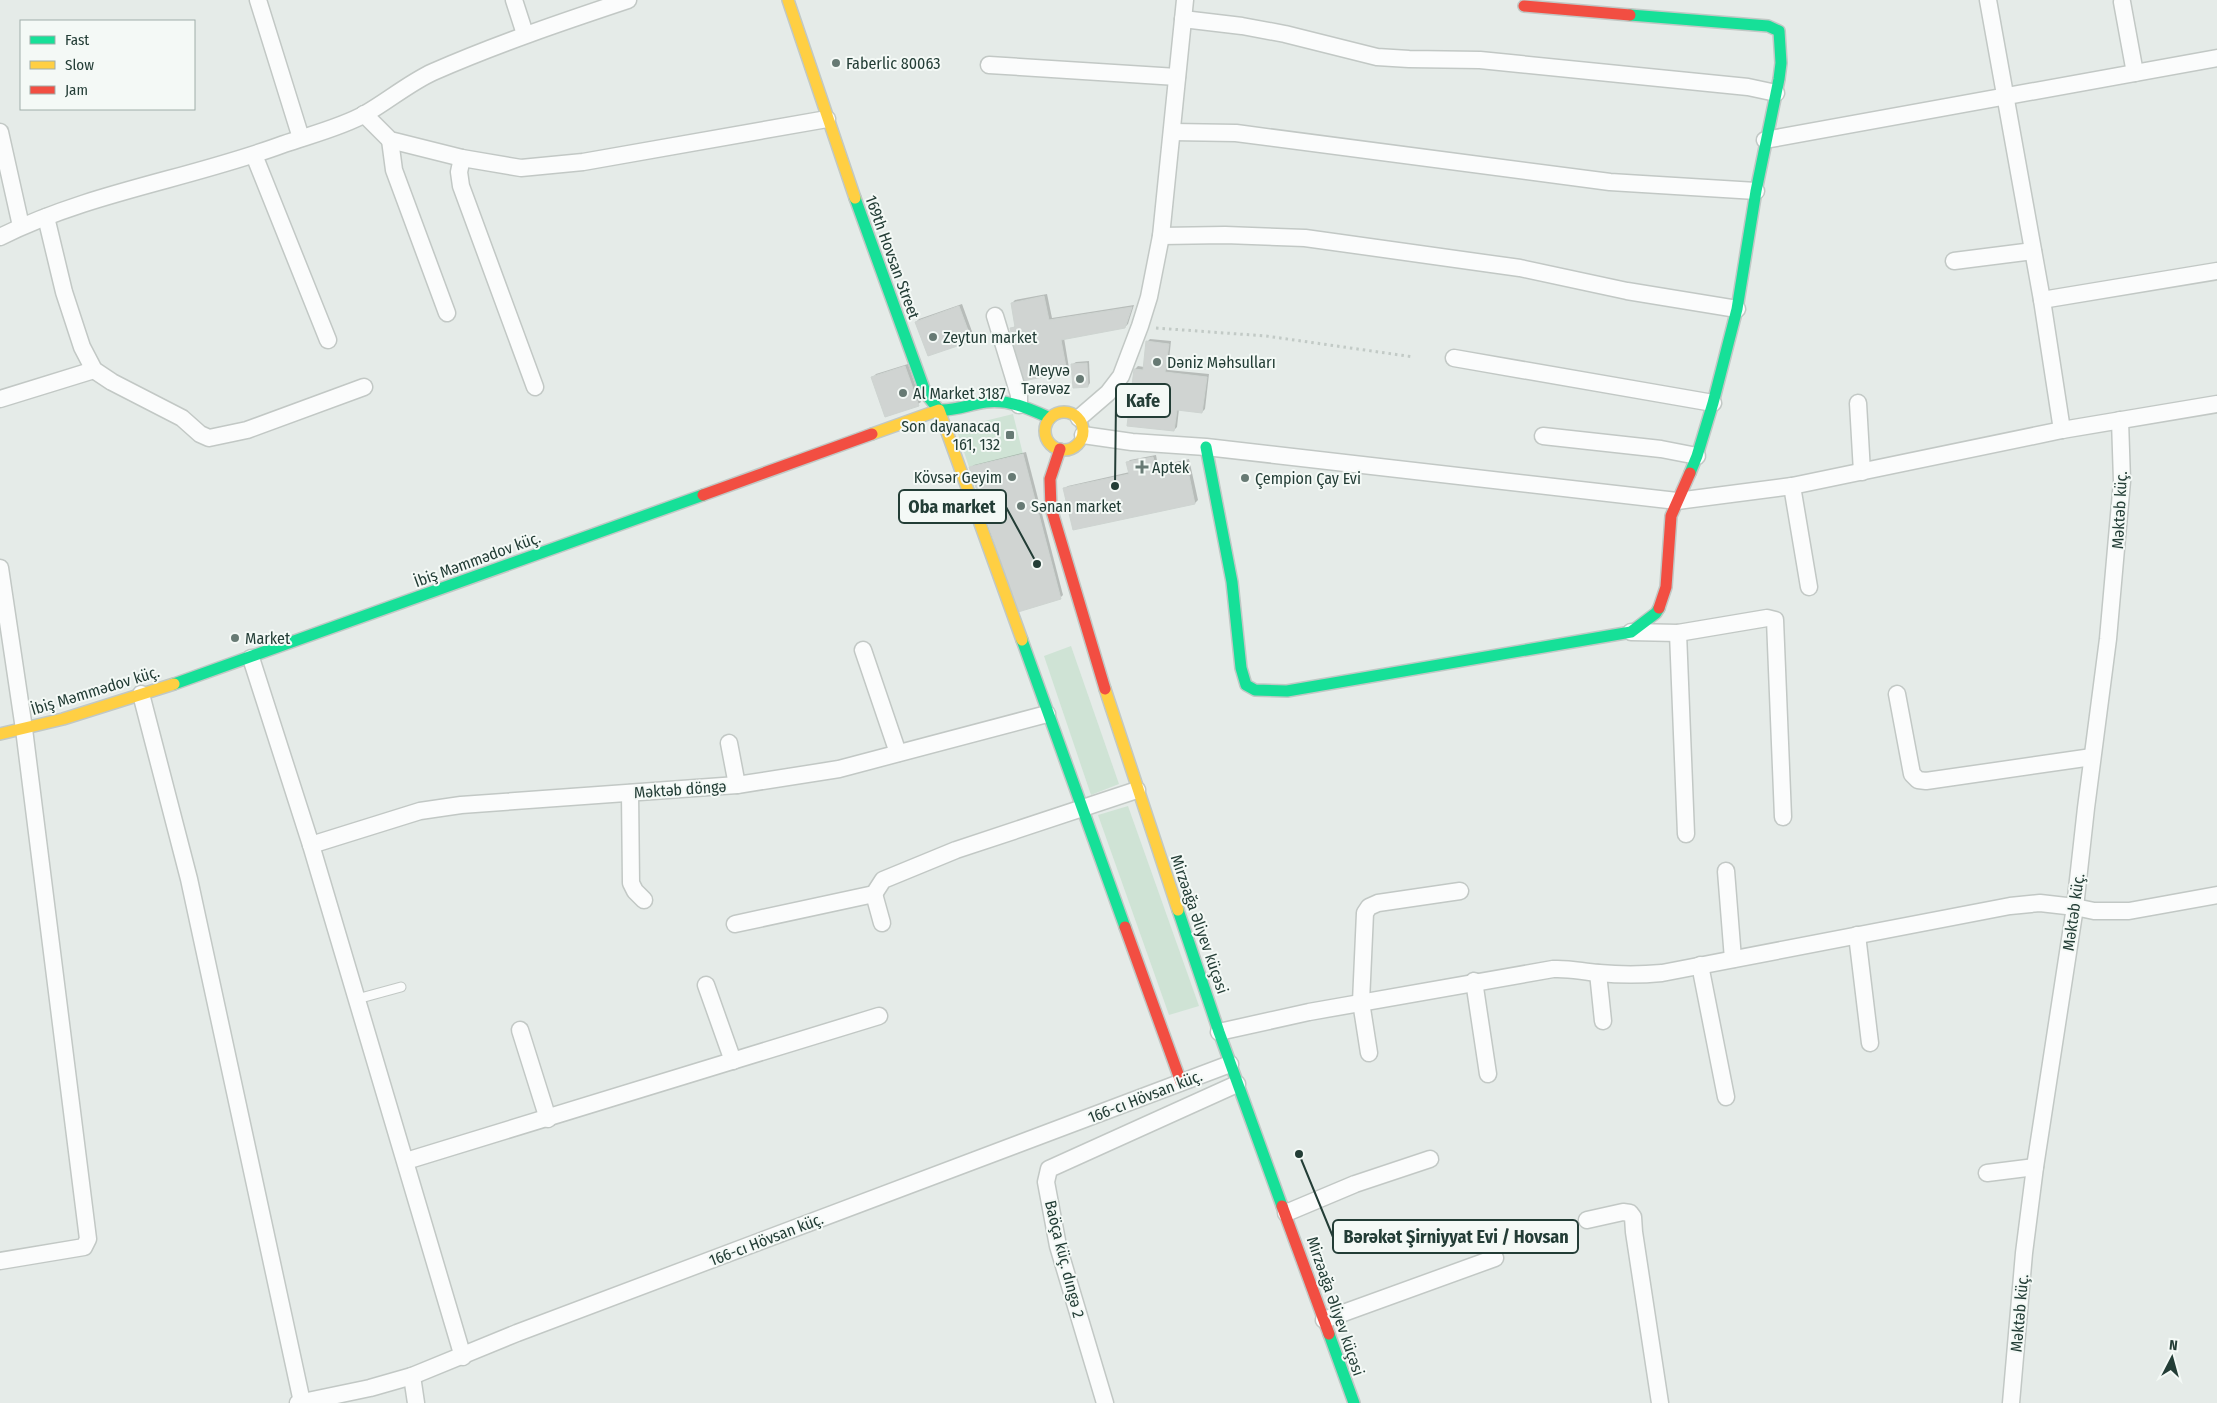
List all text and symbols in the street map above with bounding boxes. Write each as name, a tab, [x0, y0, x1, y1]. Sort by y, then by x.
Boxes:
legend	[20, 20, 195, 110]
text: Fast	[65, 31, 89, 49]
place label: Faberlic 80063	[846, 54, 940, 73]
text: Slow	[65, 56, 94, 74]
marker: Faberlic 80063	[830, 57, 842, 69]
text: Jam	[65, 81, 88, 99]
street label: 169th Hovsan Street	[861, 193, 924, 322]
place label: Zeytun market	[943, 328, 1038, 347]
marker: Zeytun market	[927, 331, 939, 343]
place label: Dəniz Məhsulları	[1167, 353, 1276, 372]
marker: Dəniz Məhsulları	[1151, 356, 1163, 368]
place label: Meyvə Tərəvəz	[1021, 361, 1070, 398]
marker: Meyvə Tərəvəz	[1074, 373, 1086, 385]
place label: Al Market 3187	[913, 384, 1006, 403]
callout: Kafe	[1116, 384, 1170, 417]
marker: Al Market 3187	[897, 387, 909, 399]
text: Kafe	[1126, 390, 1160, 412]
place label: Son dayanacaq 161, 132	[901, 417, 1000, 454]
marker: Son dayanacaq 161, 132	[1004, 429, 1016, 441]
place label: Aptek	[1152, 458, 1190, 477]
marker: Aptek	[1136, 461, 1148, 473]
place label: Kövsər Geyim	[914, 468, 1002, 487]
place label: Çempion Çay Evi	[1255, 469, 1361, 489]
street label: Məktəb küç.	[2108, 470, 2131, 550]
marker: Kövsər Geyim	[1006, 471, 1018, 483]
marker: Çempion Çay Evi	[1239, 472, 1251, 484]
callout: Oba market	[899, 490, 1006, 523]
text: Oba market	[908, 496, 996, 518]
place label: Sənan market	[1031, 497, 1122, 516]
marker: Sənan market	[1015, 500, 1027, 512]
street label: İbiş Məmmədov küç.	[411, 528, 543, 591]
place label: Market	[245, 629, 291, 648]
marker: Market	[229, 632, 241, 644]
street label: İbiş Məmmədov küç.	[29, 662, 162, 719]
street label: Məktəb döngə	[633, 777, 727, 802]
street label: Mirzəağa Əliyev küçəsi	[1167, 852, 1232, 996]
street label: Məktəb küç.	[2059, 872, 2088, 952]
street label: 166-cı Hövsan küç.	[1085, 1066, 1205, 1127]
street label: Baöça küç. dıngə 2	[1041, 1198, 1088, 1320]
street label: 166-cı Hövsan küç.	[706, 1209, 826, 1270]
callout: Bərəkət Şirniyyat Evi / Hovsan	[1333, 1220, 1578, 1253]
text: Bərəkət Şirniyyat Evi / Hovsan	[1343, 1226, 1569, 1248]
street label: Mirzəağa Əliyev küçəsi	[1303, 1234, 1368, 1378]
street label: Məktəb küç.	[2007, 1273, 2032, 1353]
north arrow	[2147, 1333, 2197, 1383]
text: N	[2168, 1337, 2178, 1354]

